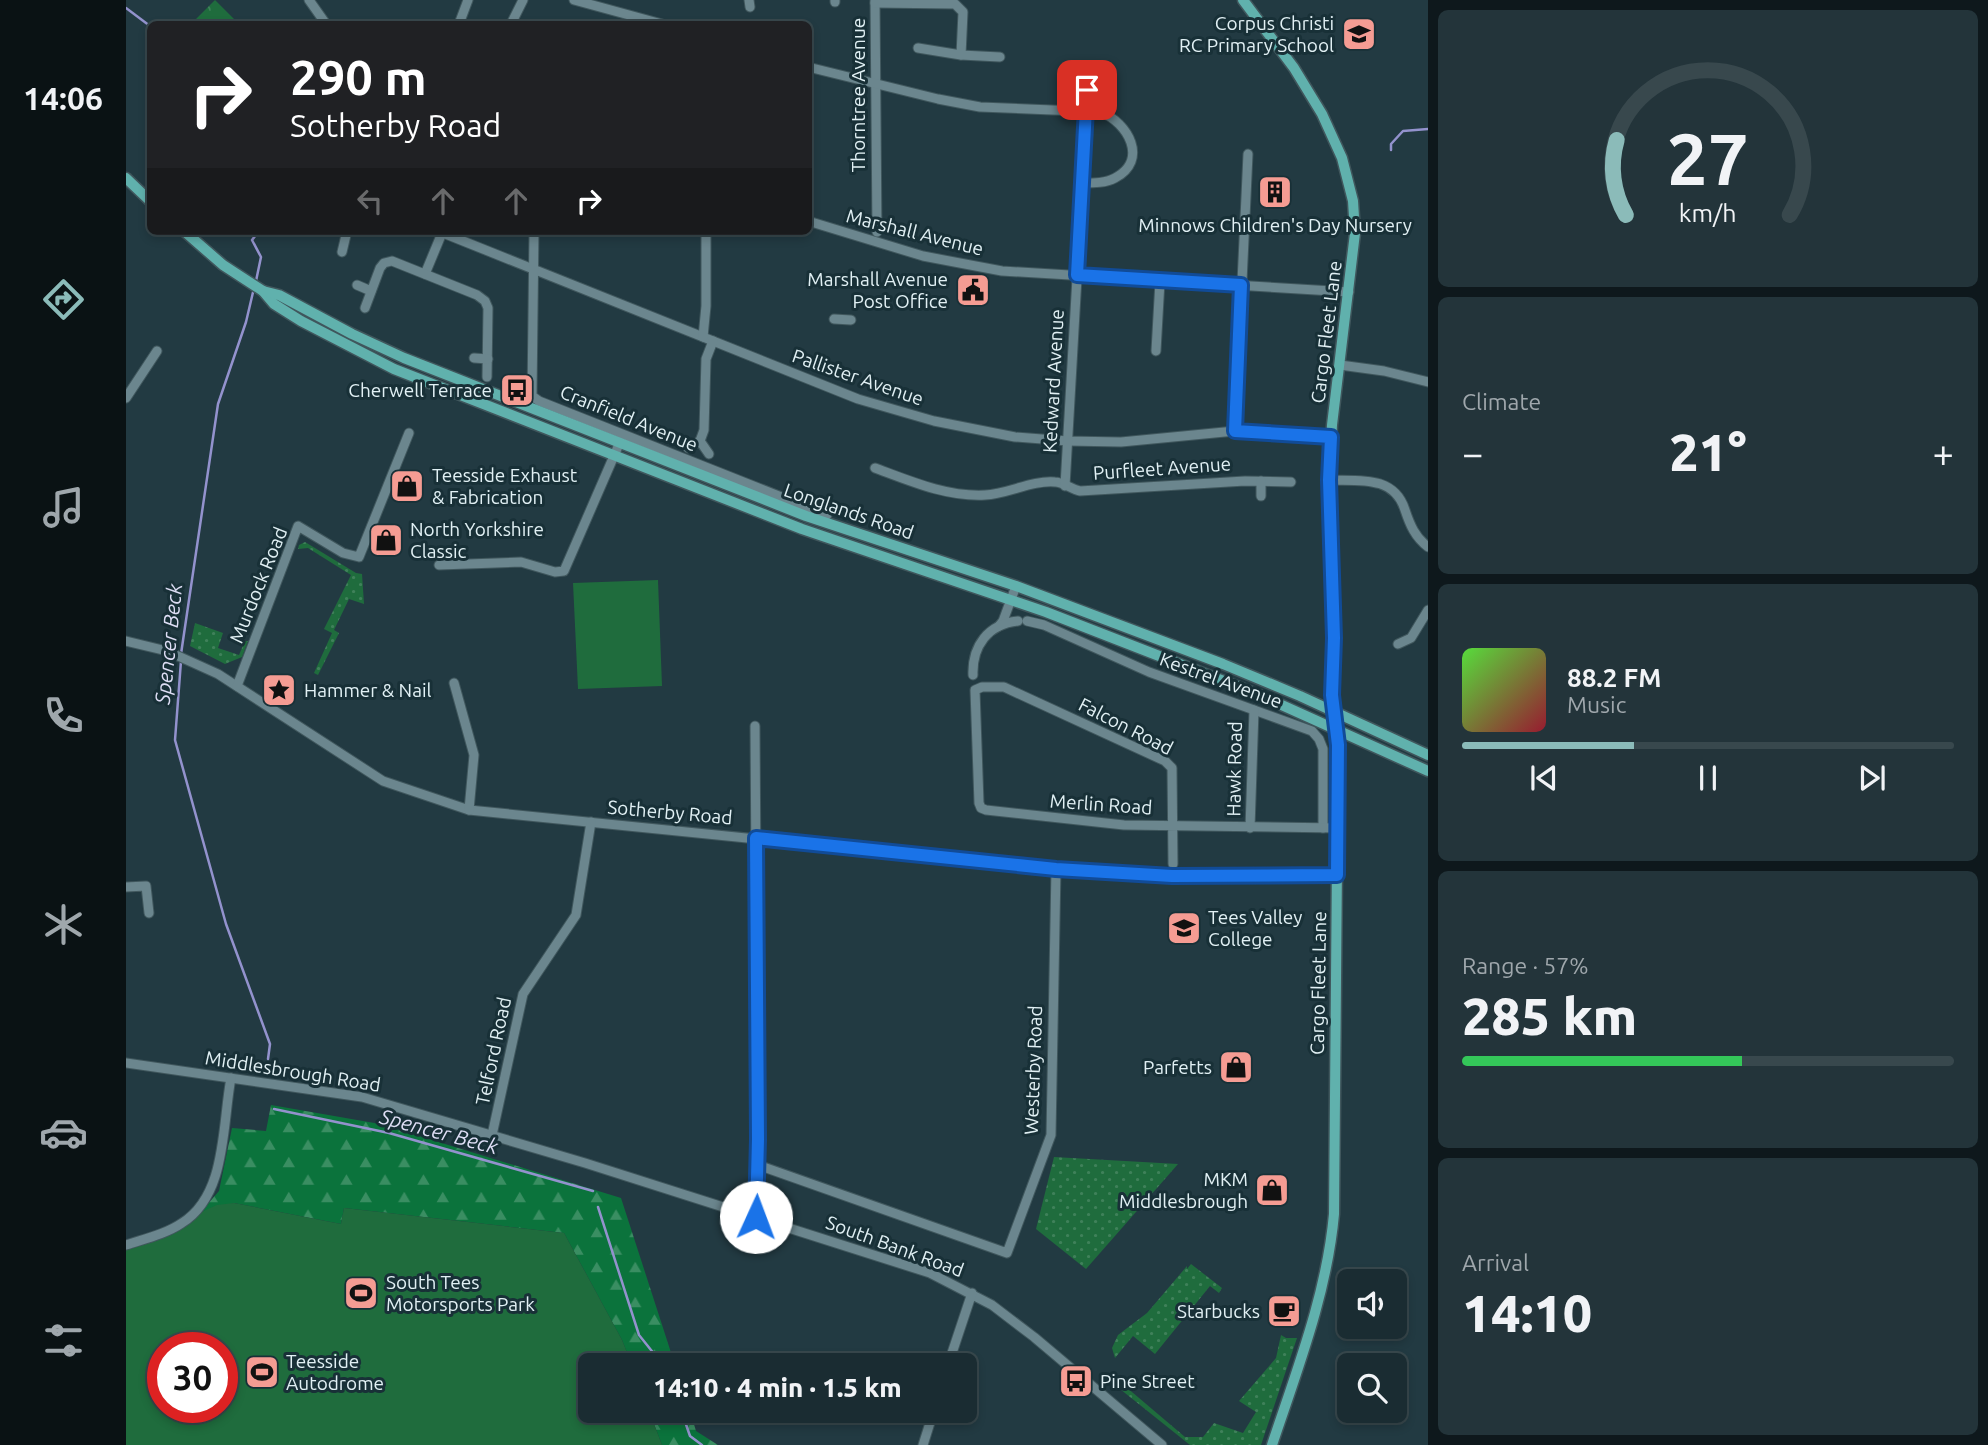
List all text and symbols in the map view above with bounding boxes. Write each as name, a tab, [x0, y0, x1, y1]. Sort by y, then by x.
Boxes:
place label: Corpus Christi RC Primary School	[1179, 12, 1334, 56]
school or university icon: Corpus Christi RC Primary School	[1340, 15, 1378, 53]
street label: Thorntree Avenue	[847, 18, 869, 172]
icon: right	[175, 49, 266, 140]
text: 290 m	[290, 49, 427, 104]
pin	[1057, 60, 1117, 120]
icon: arrive	[1068, 71, 1106, 109]
text: 14:06	[23, 80, 103, 116]
text: Sotherby Road	[290, 107, 501, 143]
text: 27	[1667, 117, 1749, 199]
building icon: Minnows Children's Day Nursery	[1256, 173, 1294, 211]
icon: left	[351, 182, 389, 220]
icon: ahead	[424, 182, 462, 220]
icon: ahead	[497, 182, 535, 220]
icon: right	[570, 182, 608, 220]
text: km/h	[1679, 198, 1737, 226]
street label: Marshall Avenue	[844, 204, 986, 260]
place label: Minnows Children's Day Nursery	[1138, 214, 1412, 236]
street label: Cargo Fleet Lane	[1306, 259, 1346, 405]
place label: Marshall Avenue Post Office	[807, 268, 948, 312]
public building icon: Marshall Avenue Post Office	[954, 271, 992, 309]
icon: directions	[39, 275, 88, 324]
street label: Kedward Avenue	[1038, 308, 1068, 454]
street label: Pallister Avenue	[790, 344, 926, 410]
bus stop icon: Cherwell Terrace	[498, 371, 536, 409]
place label: Cherwell Terrace	[348, 379, 492, 401]
street label: Cranfield Avenue	[557, 380, 701, 456]
text: Climate	[1462, 389, 1541, 414]
text: 21°	[1669, 423, 1747, 481]
text: −	[1462, 432, 1483, 474]
text: +	[1933, 432, 1954, 474]
street label: Purfleet Avenue	[1092, 452, 1232, 484]
place label: Teesside Exhaust & Fabrication	[432, 464, 578, 508]
shop icon: Teesside Exhaust & Fabrication	[388, 467, 426, 505]
street label: Longlands Road	[781, 479, 917, 543]
icon: music	[39, 483, 88, 532]
place label: North Yorkshire Classic	[410, 518, 544, 562]
shop icon: North Yorkshire Classic	[367, 521, 405, 559]
street label: Murdock Road	[225, 524, 291, 646]
water label: Spencer Beck	[150, 582, 186, 707]
street label: Kestrel Avenue	[1157, 648, 1285, 712]
text: 88.2 FM	[1567, 663, 1661, 692]
place icon: Hammer & Nail	[260, 671, 298, 709]
place label: Hammer & Nail	[304, 679, 432, 701]
icon: phone	[39, 691, 88, 740]
text: Music	[1567, 692, 1626, 717]
street label: Falcon Road	[1075, 693, 1177, 759]
street label: Hawk Road	[1222, 721, 1246, 817]
icon: previous	[1525, 759, 1563, 797]
icon: pause	[1689, 759, 1727, 797]
icon: next	[1853, 759, 1891, 797]
street label: Merlin Road	[1049, 789, 1153, 819]
street label: Sotherby Road	[607, 796, 733, 828]
icon: climate	[39, 900, 88, 949]
place label: Tees Valley College	[1208, 906, 1302, 950]
school or university icon: Tees Valley College	[1165, 909, 1203, 947]
street label: Cargo Fleet Lane	[1306, 911, 1330, 1055]
text: Range · 57%	[1462, 953, 1589, 978]
text: 285 km	[1462, 987, 1637, 1045]
street label: Telford Road	[471, 995, 515, 1107]
street label: Westerby Road	[1020, 1005, 1046, 1135]
street label: Middlesbrough Road	[204, 1046, 382, 1096]
shop icon: Parfetts	[1217, 1048, 1255, 1086]
place label: Parfetts	[1143, 1056, 1212, 1078]
water label: Spencer Beck	[377, 1103, 501, 1158]
icon: car	[39, 1108, 88, 1157]
place label: MKM Middlesbrough	[1119, 1168, 1248, 1212]
shop icon: MKM Middlesbrough	[1253, 1171, 1291, 1209]
position arrow	[719, 1180, 793, 1254]
street label: South Bank Road	[823, 1211, 967, 1281]
text: Arrival	[1462, 1250, 1529, 1275]
map controls	[1337, 1269, 1407, 1423]
button: sound	[1337, 1269, 1407, 1339]
place label: South Tees Motorsports Park	[386, 1271, 535, 1315]
sports icon: South Tees Motorsports Park	[342, 1274, 380, 1312]
text: 14:10	[1462, 1284, 1592, 1342]
cafe icon: Starbucks	[1265, 1292, 1303, 1330]
place label: Starbucks	[1177, 1300, 1260, 1322]
icon: filters	[39, 1316, 88, 1365]
speed limit sign: 30	[147, 1332, 238, 1423]
place label: Teesside Autodrome	[286, 1350, 384, 1394]
sports icon: Teesside Autodrome	[243, 1353, 281, 1391]
button: search	[1337, 1353, 1407, 1423]
bus stop icon: Pine Street	[1057, 1362, 1095, 1400]
place label: Pine Street	[1100, 1370, 1195, 1392]
text: 14:10 · 4 min · 1.5 km	[653, 1373, 902, 1402]

